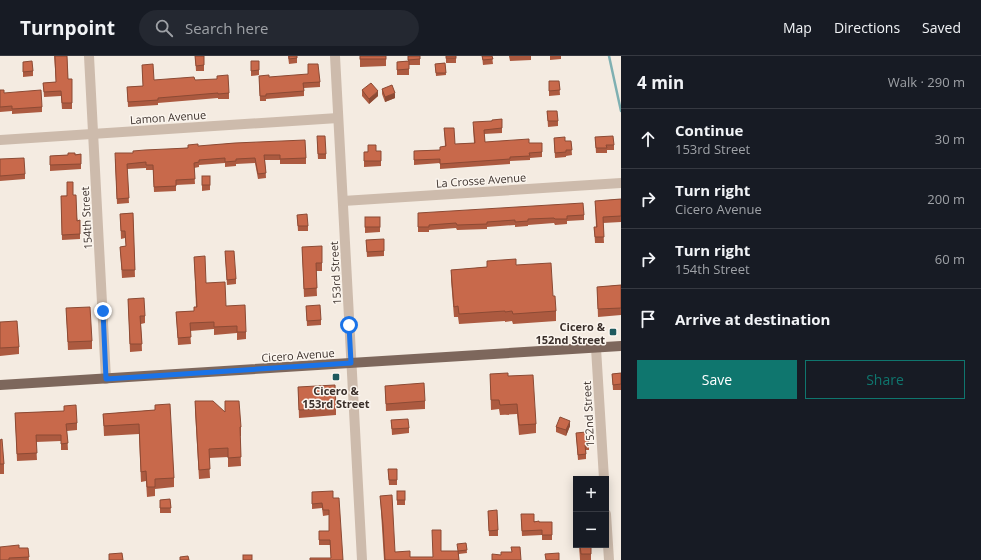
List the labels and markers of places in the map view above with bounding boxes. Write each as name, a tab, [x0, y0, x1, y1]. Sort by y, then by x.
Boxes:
place label: Cicero & 152nd Street	[535, 319, 606, 347]
marker: Cicero & 152nd Street	[608, 327, 618, 337]
marker: Cicero & 153rd Street	[331, 372, 341, 382]
place label: Cicero & 153rd Street	[302, 383, 370, 411]

